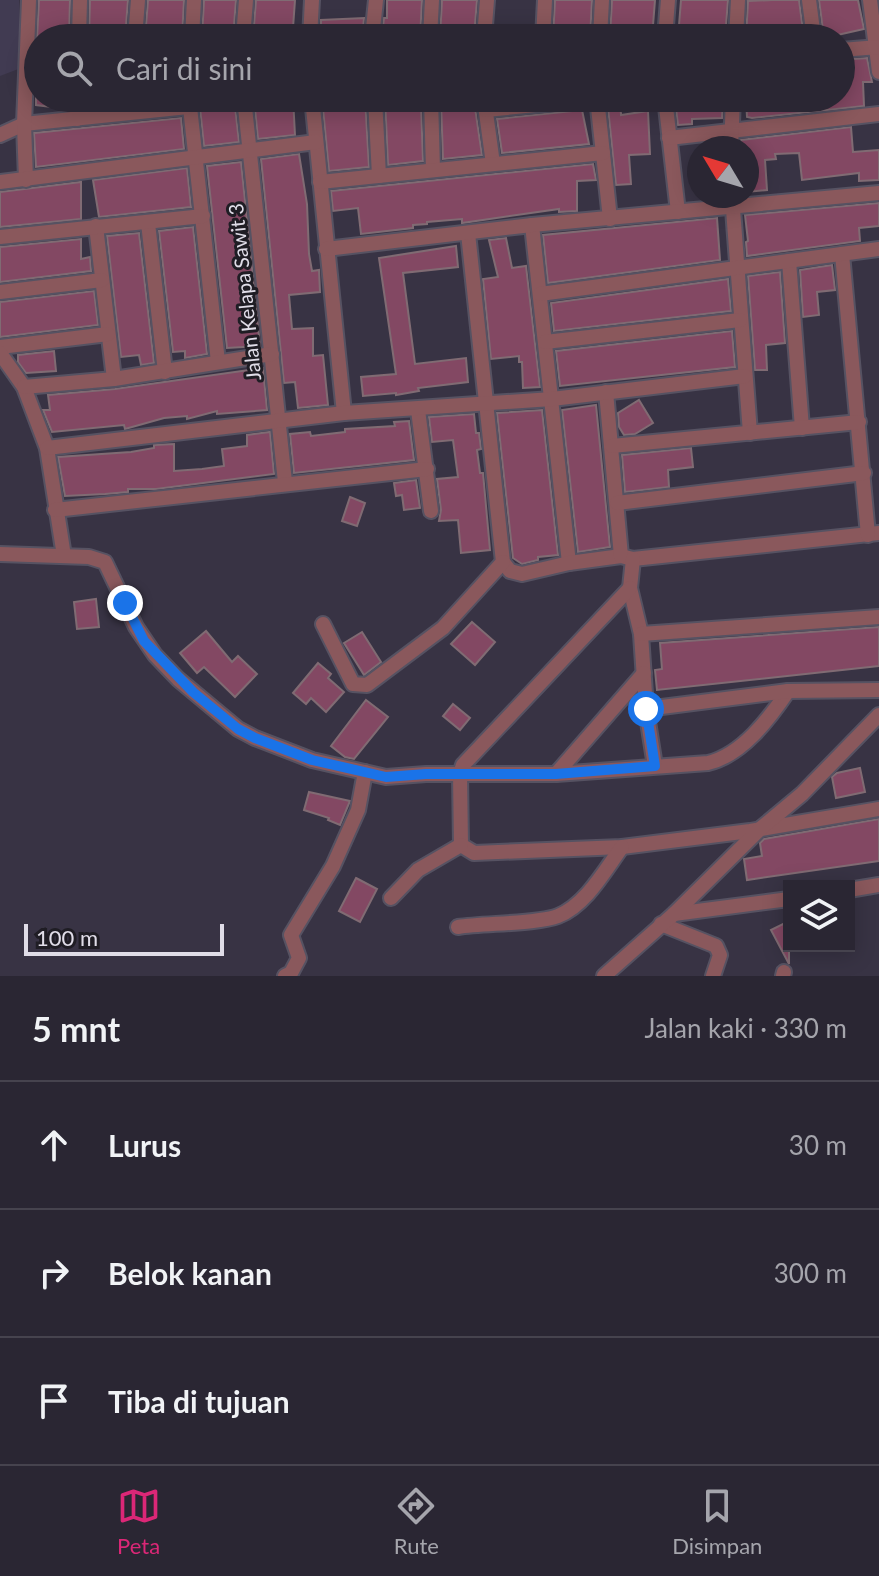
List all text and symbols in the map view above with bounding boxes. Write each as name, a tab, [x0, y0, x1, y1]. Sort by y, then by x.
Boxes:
search box	[24, 24, 855, 112]
icon: search	[52, 46, 96, 90]
text: Cari di sini	[116, 50, 253, 86]
north arrow	[687, 136, 759, 208]
street label: Jalan Kelapa Sawit 3	[223, 202, 265, 382]
route end	[107, 585, 143, 621]
route start	[628, 691, 664, 727]
map controls	[783, 880, 855, 952]
button: layers	[783, 880, 855, 952]
scale bar	[24, 920, 224, 956]
text: 100 m	[36, 924, 98, 951]
text: 5 mnt	[32, 1008, 120, 1049]
text: Jalan kaki · 330 m	[644, 1012, 847, 1044]
icon: ahead	[32, 1123, 76, 1167]
text: Lurus	[108, 1127, 181, 1163]
text: 30 m	[789, 1129, 847, 1161]
icon: right	[32, 1251, 76, 1295]
text: Belok kanan	[108, 1255, 272, 1291]
text: 300 m	[774, 1257, 847, 1289]
icon: arrive	[32, 1379, 76, 1423]
text: Tiba di tujuan	[108, 1383, 290, 1419]
tab: Peta	[117, 1484, 161, 1559]
tab: Rute	[394, 1484, 439, 1559]
tab: Disimpan	[672, 1484, 762, 1559]

